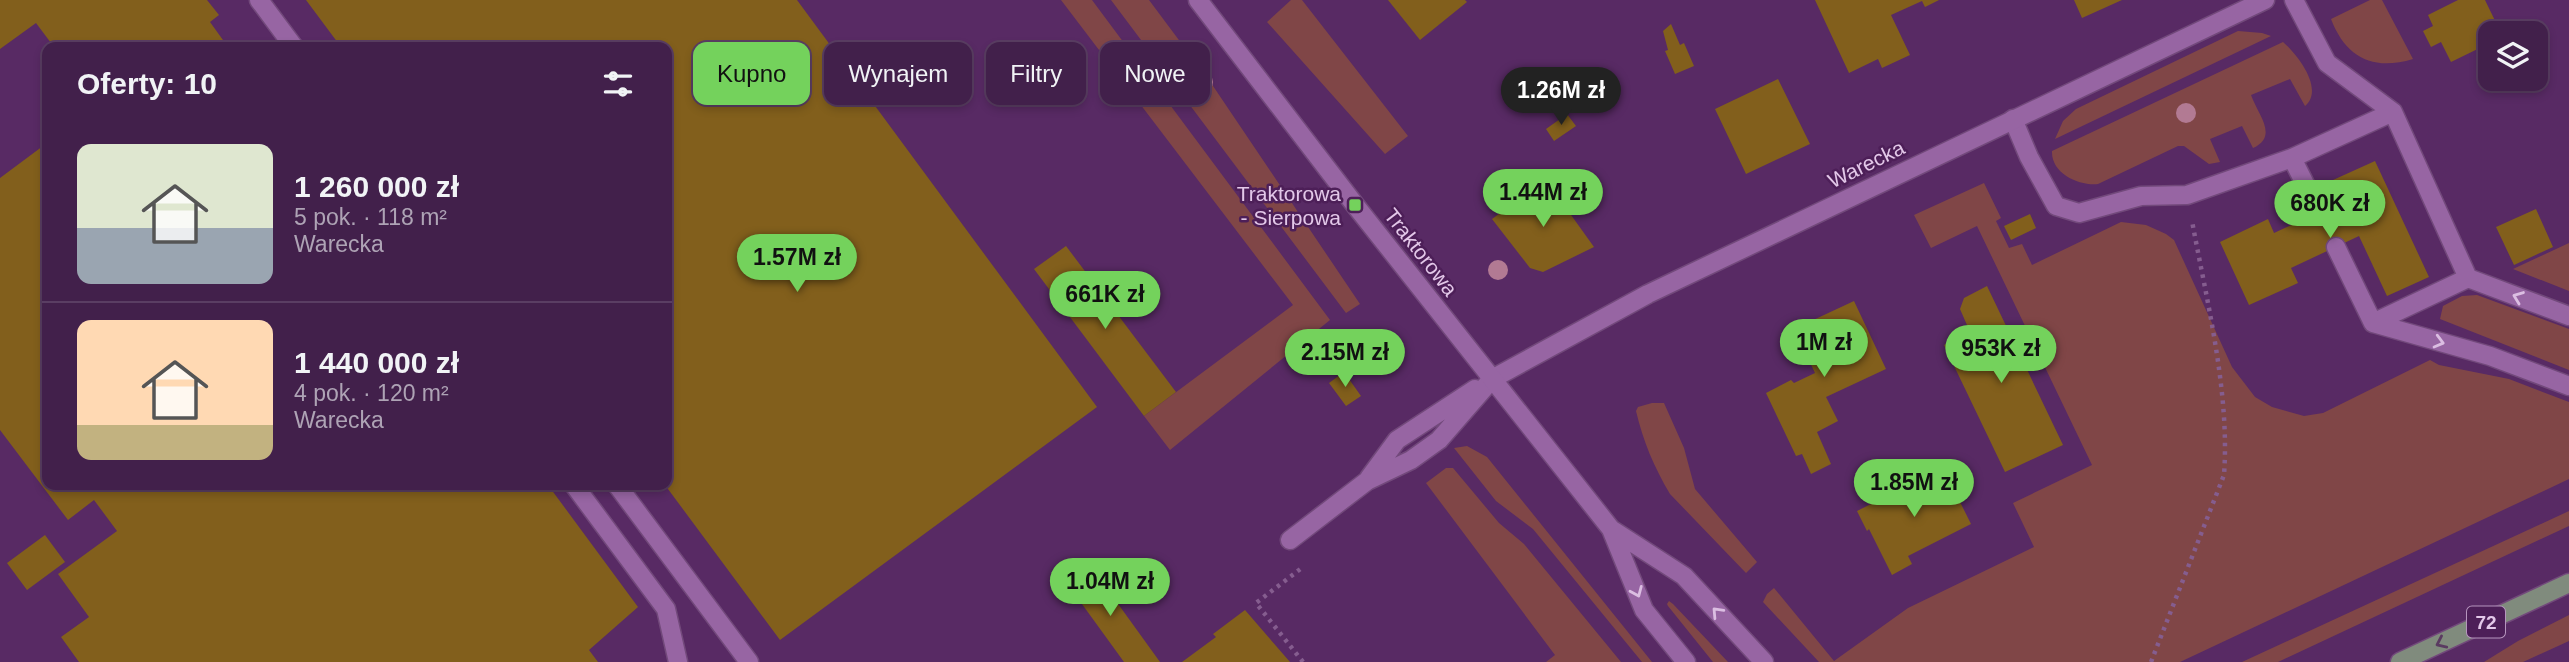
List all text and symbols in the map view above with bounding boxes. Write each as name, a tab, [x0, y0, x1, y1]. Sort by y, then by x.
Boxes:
map controls	[2478, 21, 2548, 91]
button: layers	[2478, 21, 2548, 91]
chip: Kupno	[693, 42, 810, 105]
chip: Wynajem	[824, 42, 972, 105]
chip: Filtry	[986, 42, 1086, 105]
chip: Nowe	[1100, 42, 1210, 105]
icon: filters	[599, 65, 637, 103]
text: Oferty: 10	[77, 67, 217, 100]
pin: 1.26M zł	[1489, 68, 1633, 127]
text: 1.26M zł	[1517, 77, 1605, 103]
street label: Warecka	[1824, 136, 1908, 192]
text: 1 260 000 zł	[294, 170, 459, 203]
pin: 1.44M zł	[1471, 170, 1615, 229]
icon: home	[133, 172, 217, 256]
text: 1.44M zł	[1499, 179, 1587, 205]
pin: 680K zł	[2265, 180, 2395, 240]
place label: Traktorowa - Sierpowa	[1237, 182, 1341, 229]
text: 680K zł	[2290, 190, 2370, 216]
marker: Traktorowa - Sierpowa	[1347, 197, 1363, 213]
text: 5 pok. · 118 m²	[294, 204, 447, 230]
street label: Traktorowa	[1380, 204, 1462, 300]
text: Warecka	[294, 231, 384, 257]
pin: 1.57M zł	[725, 234, 869, 294]
text: 1.57M zł	[753, 244, 841, 270]
pin: 661K zł	[1040, 272, 1170, 331]
text: 661K zł	[1065, 281, 1145, 307]
one-way arrow	[2513, 291, 2525, 305]
pin: 1M zł	[1775, 320, 1873, 379]
pin: 953K zł	[1936, 326, 2066, 385]
text: 1M zł	[1796, 329, 1852, 355]
pin: 2.15M zł	[1273, 330, 1417, 389]
one-way arrow	[2433, 334, 2445, 348]
text: 953K zł	[1961, 335, 2041, 361]
text: 2.15M zł	[1301, 339, 1389, 365]
text: 1 440 000 zł	[294, 346, 459, 379]
icon: home	[133, 348, 217, 432]
text: 4 pok. · 120 m²	[294, 380, 449, 406]
text: Warecka	[294, 407, 384, 433]
pin: 1.85M zł	[1842, 460, 1986, 519]
text: 1.85M zł	[1870, 469, 1958, 495]
pin: 1.04M zł	[1038, 558, 1182, 618]
text: 1.04M zł	[1066, 568, 1154, 594]
one-way arrow	[1629, 585, 1643, 597]
one-way arrow	[1713, 607, 1726, 620]
road number: 72	[2467, 607, 2505, 638]
one-way arrow	[2436, 635, 2448, 649]

